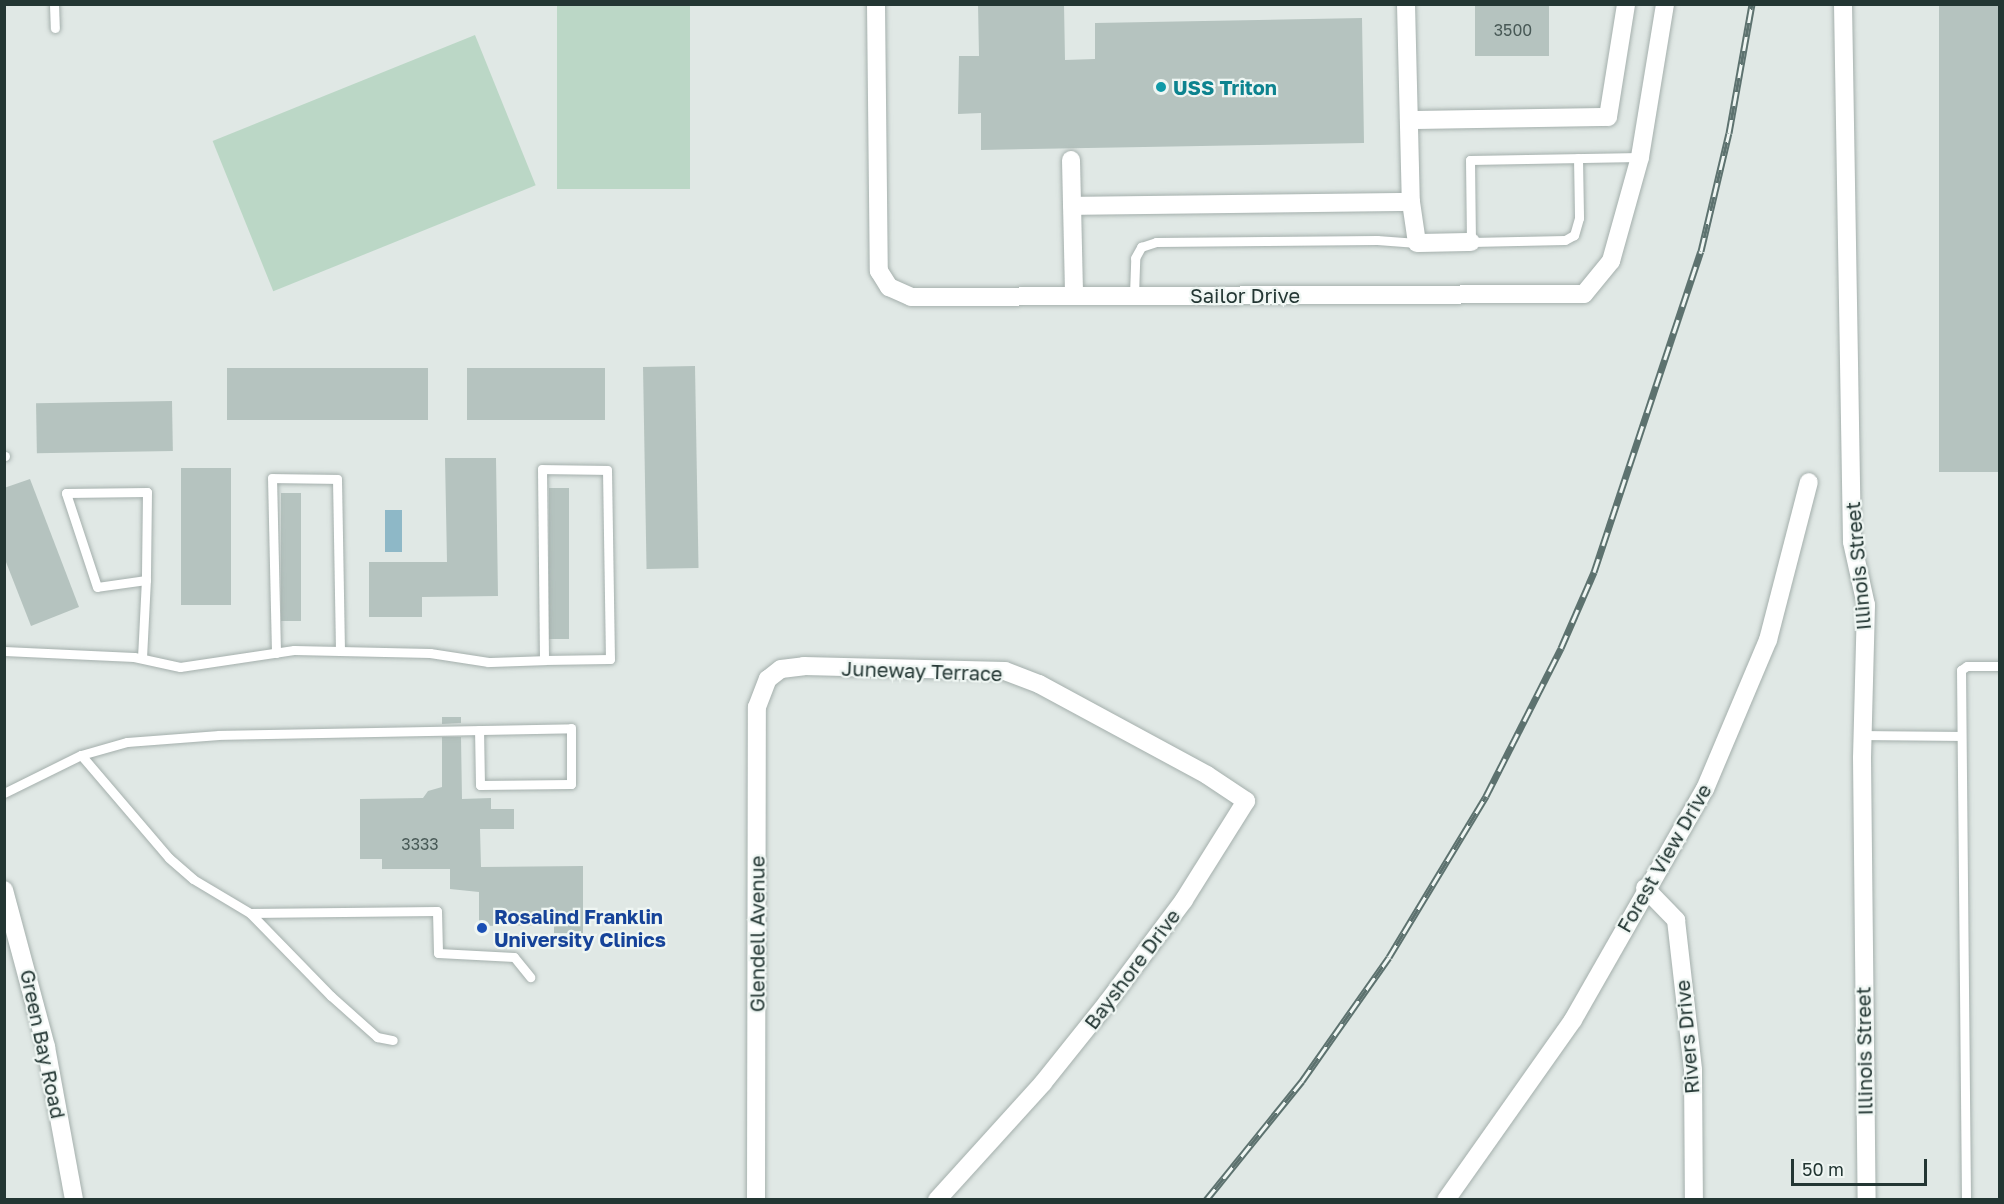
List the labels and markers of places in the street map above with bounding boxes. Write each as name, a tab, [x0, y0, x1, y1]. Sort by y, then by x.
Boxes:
place label: USS Triton	[1173, 75, 1277, 99]
marker: USS Triton	[1154, 80, 1168, 94]
place label: Rosalind Franklin University Clinics	[494, 904, 666, 951]
marker: Rosalind Franklin University Clinics	[475, 921, 489, 935]

